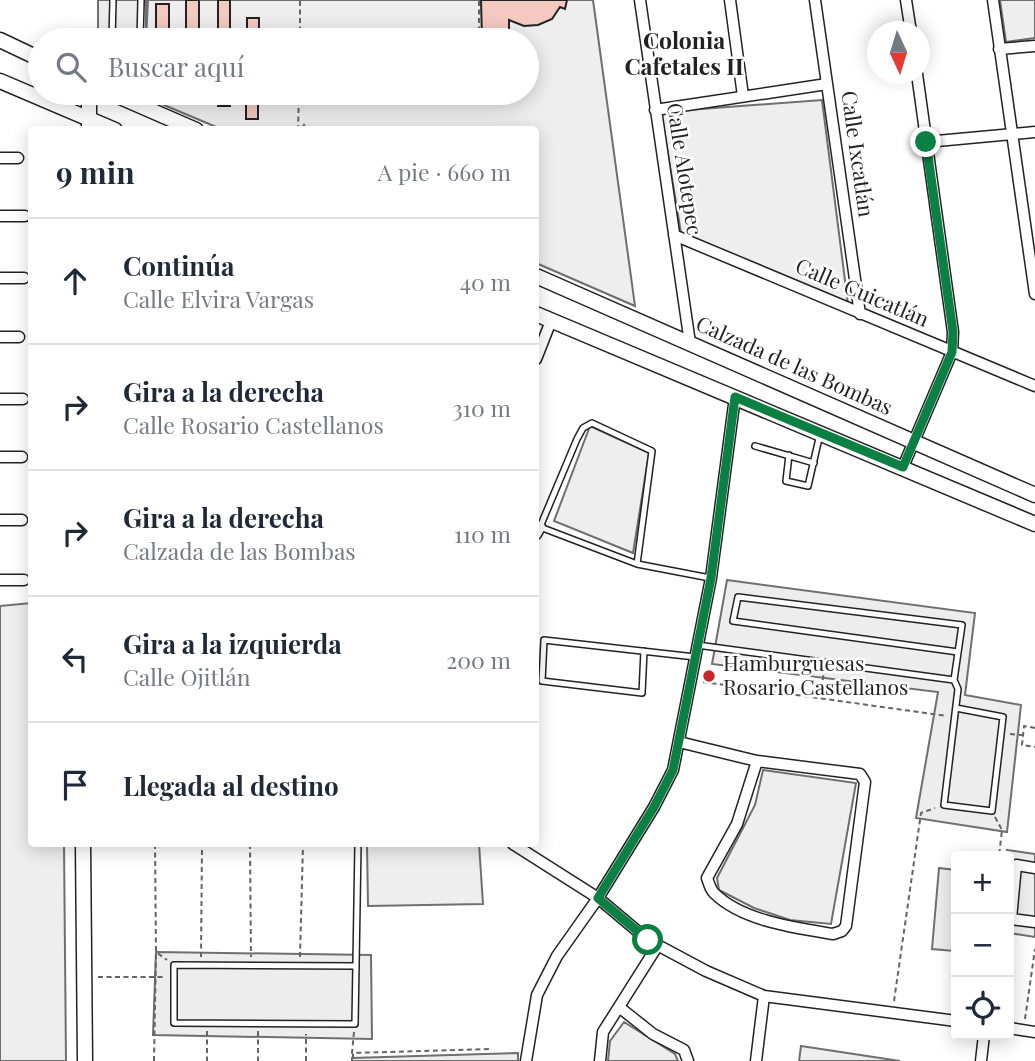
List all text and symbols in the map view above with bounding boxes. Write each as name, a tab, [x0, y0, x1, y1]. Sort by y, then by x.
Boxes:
north arrow	[867, 21, 930, 84]
district label: Colonia Cafetales II	[624, 24, 744, 81]
search box	[28, 28, 539, 105]
icon: search	[52, 48, 90, 86]
text: Buscar aquí	[108, 49, 244, 84]
street label: Calle Ixcatlán	[836, 89, 882, 219]
street label: Calle Alotepec	[662, 101, 710, 237]
route end	[910, 126, 941, 157]
text: 9 min	[56, 152, 135, 192]
text: A pie · 660 m	[378, 156, 511, 187]
text: Continúa	[123, 248, 235, 283]
street label: Calle Cuicatlán	[792, 250, 934, 332]
icon: ahead	[56, 262, 94, 300]
text: 40 m	[460, 266, 511, 297]
text: Calle Elvira Vargas	[123, 283, 314, 314]
street label: Calzada de las Bombas	[692, 308, 898, 420]
text: Gira a la derecha	[123, 374, 324, 409]
icon: right	[56, 388, 94, 426]
text: 310 m	[452, 392, 511, 423]
text: Calle Rosario Castellanos	[123, 409, 384, 440]
text: Gira a la derecha	[123, 500, 324, 535]
icon: right	[56, 514, 94, 552]
text: 110 m	[454, 518, 511, 549]
text: Calzada de las Bombas	[123, 535, 356, 566]
text: Gira a la izquierda	[123, 626, 342, 661]
icon: left	[56, 640, 94, 678]
text: 200 m	[446, 644, 511, 675]
place label: Hamburguesas Rosario Castellanos	[723, 648, 908, 700]
text: Calle Ojitlán	[123, 661, 250, 692]
marker: Hamburguesas Rosario Castellanos	[701, 668, 717, 684]
icon: arrive	[56, 766, 94, 804]
text: Llegada al destino	[123, 768, 339, 803]
map controls	[951, 851, 1014, 1040]
button: +	[951, 851, 1014, 914]
button: −	[951, 914, 1014, 977]
route start	[632, 924, 663, 955]
button: locate	[951, 977, 1014, 1040]

